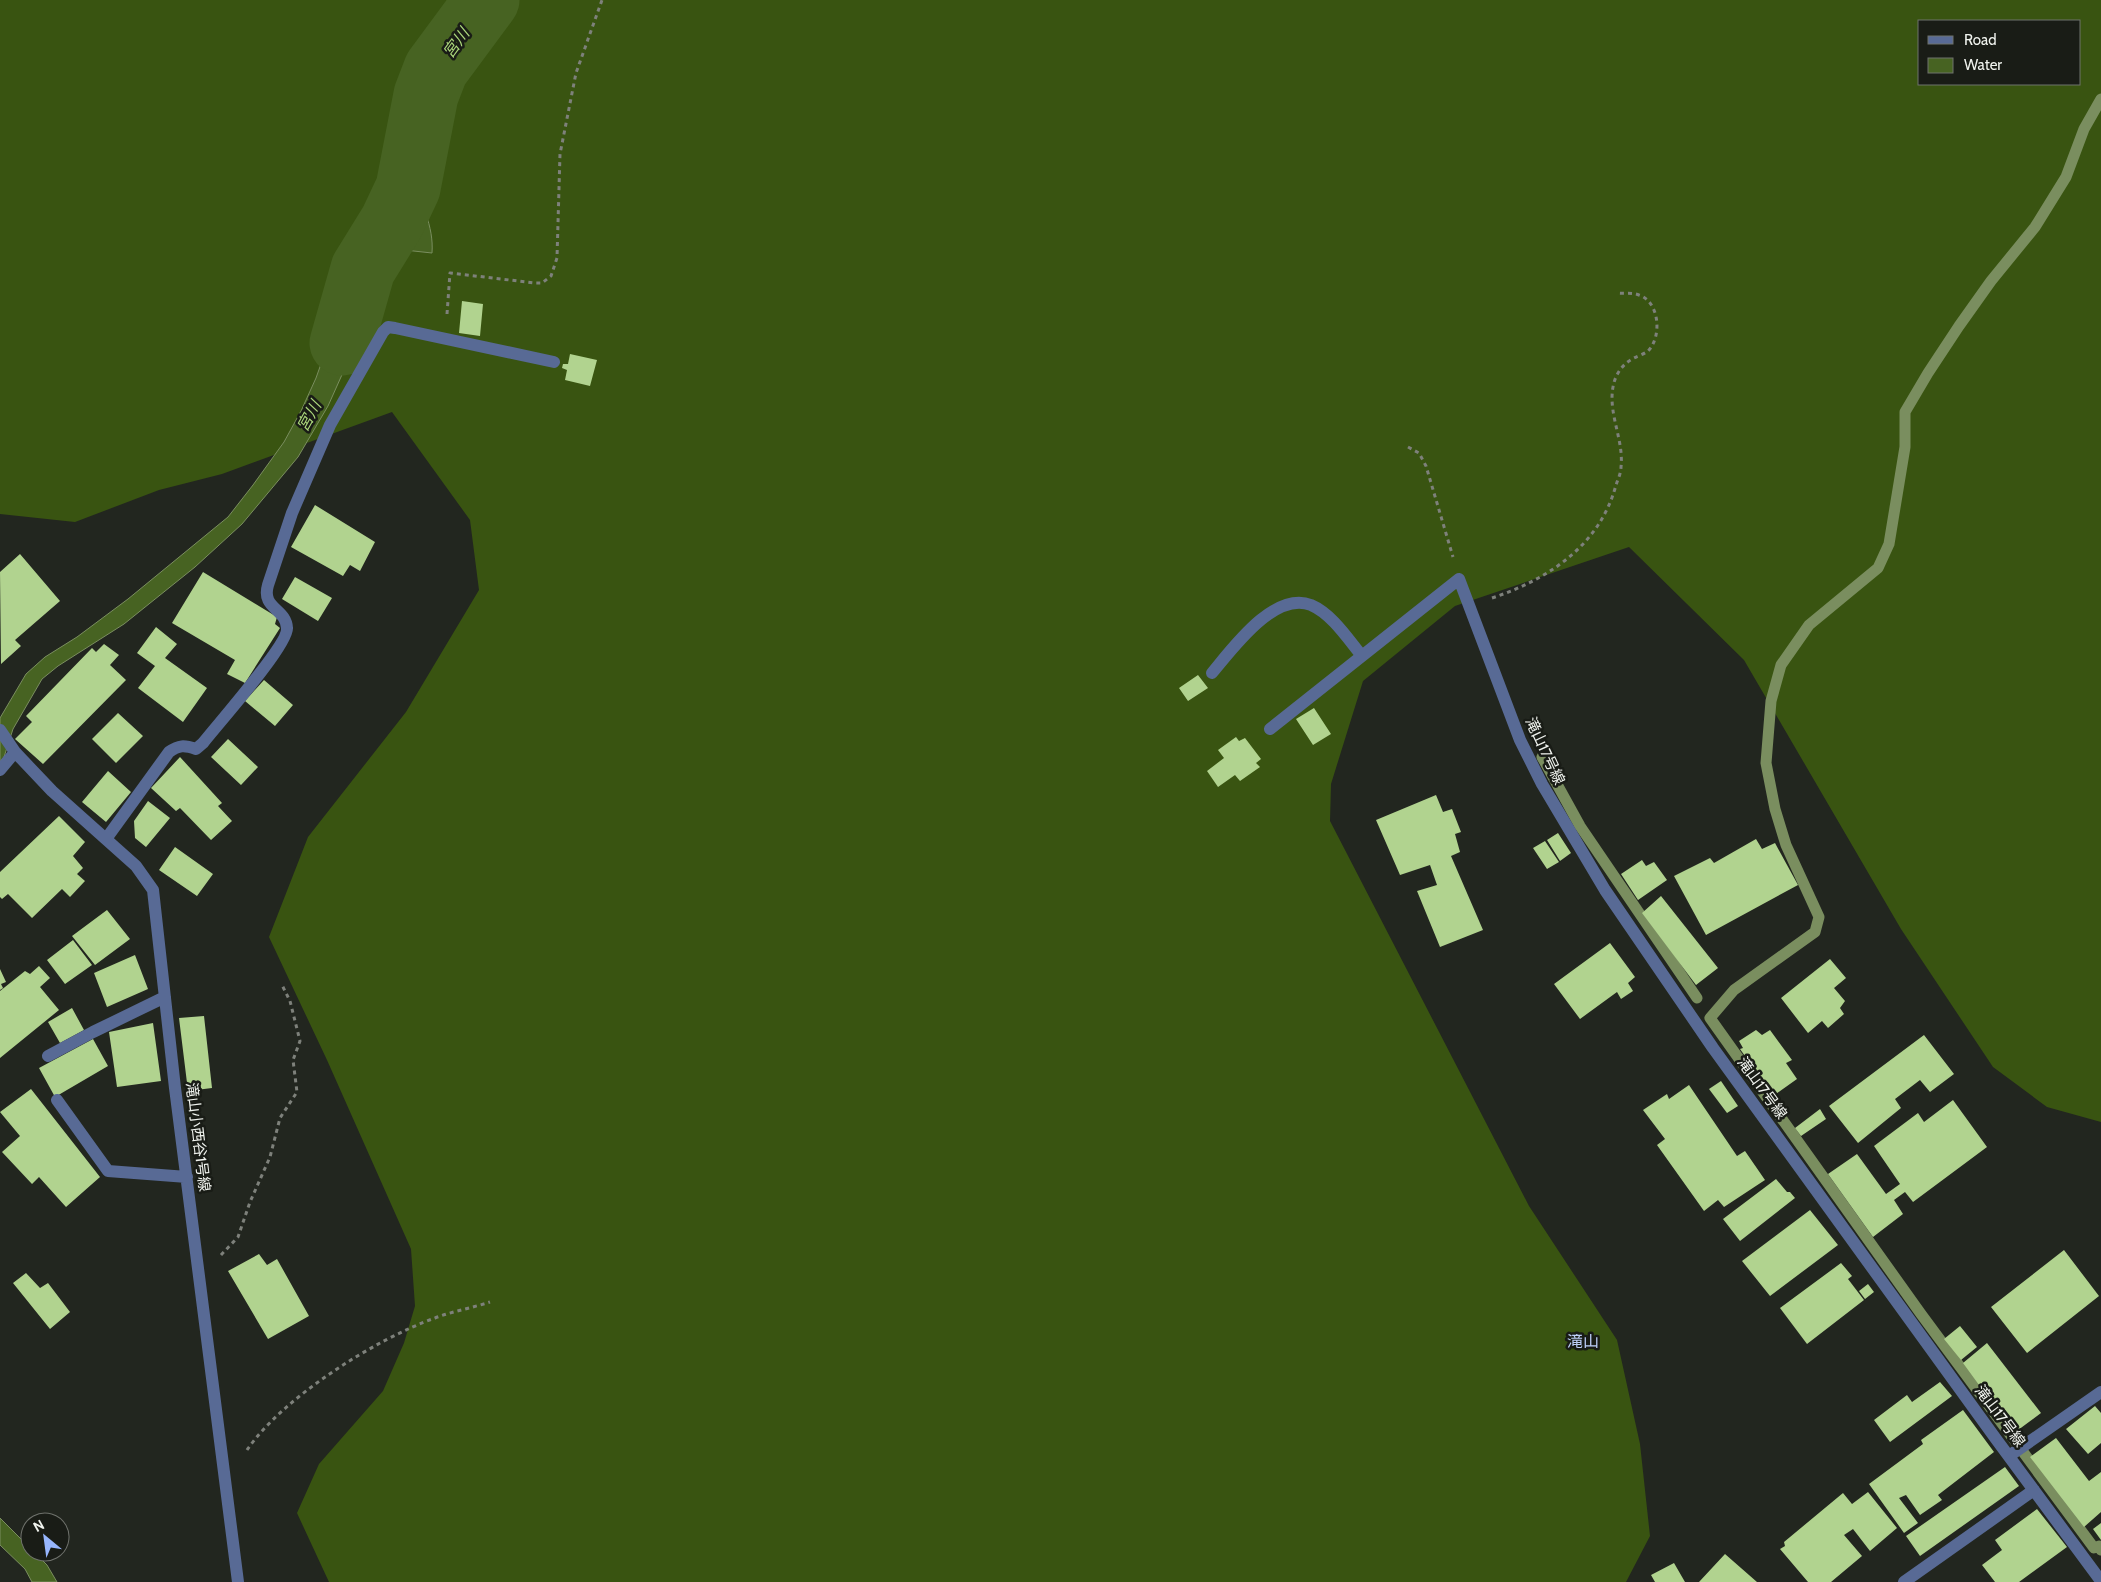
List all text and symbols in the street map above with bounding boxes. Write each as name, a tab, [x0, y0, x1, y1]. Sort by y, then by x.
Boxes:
legend	[1918, 20, 2081, 85]
water label: 宮川	[439, 23, 474, 62]
text: Road	[1964, 31, 1997, 49]
text: Water	[1964, 56, 2002, 74]
water label: 宮川	[293, 396, 326, 435]
street label: 滝山17号線	[1522, 714, 1568, 788]
street label: 滝山17号線	[1733, 1053, 1791, 1123]
street label: 滝山小西谷1号線	[182, 1081, 214, 1193]
district label: 滝山	[1567, 1332, 1599, 1351]
street label: 滝山17号線	[1971, 1382, 2029, 1450]
north arrow	[20, 1512, 70, 1562]
text: N	[30, 1515, 47, 1536]

